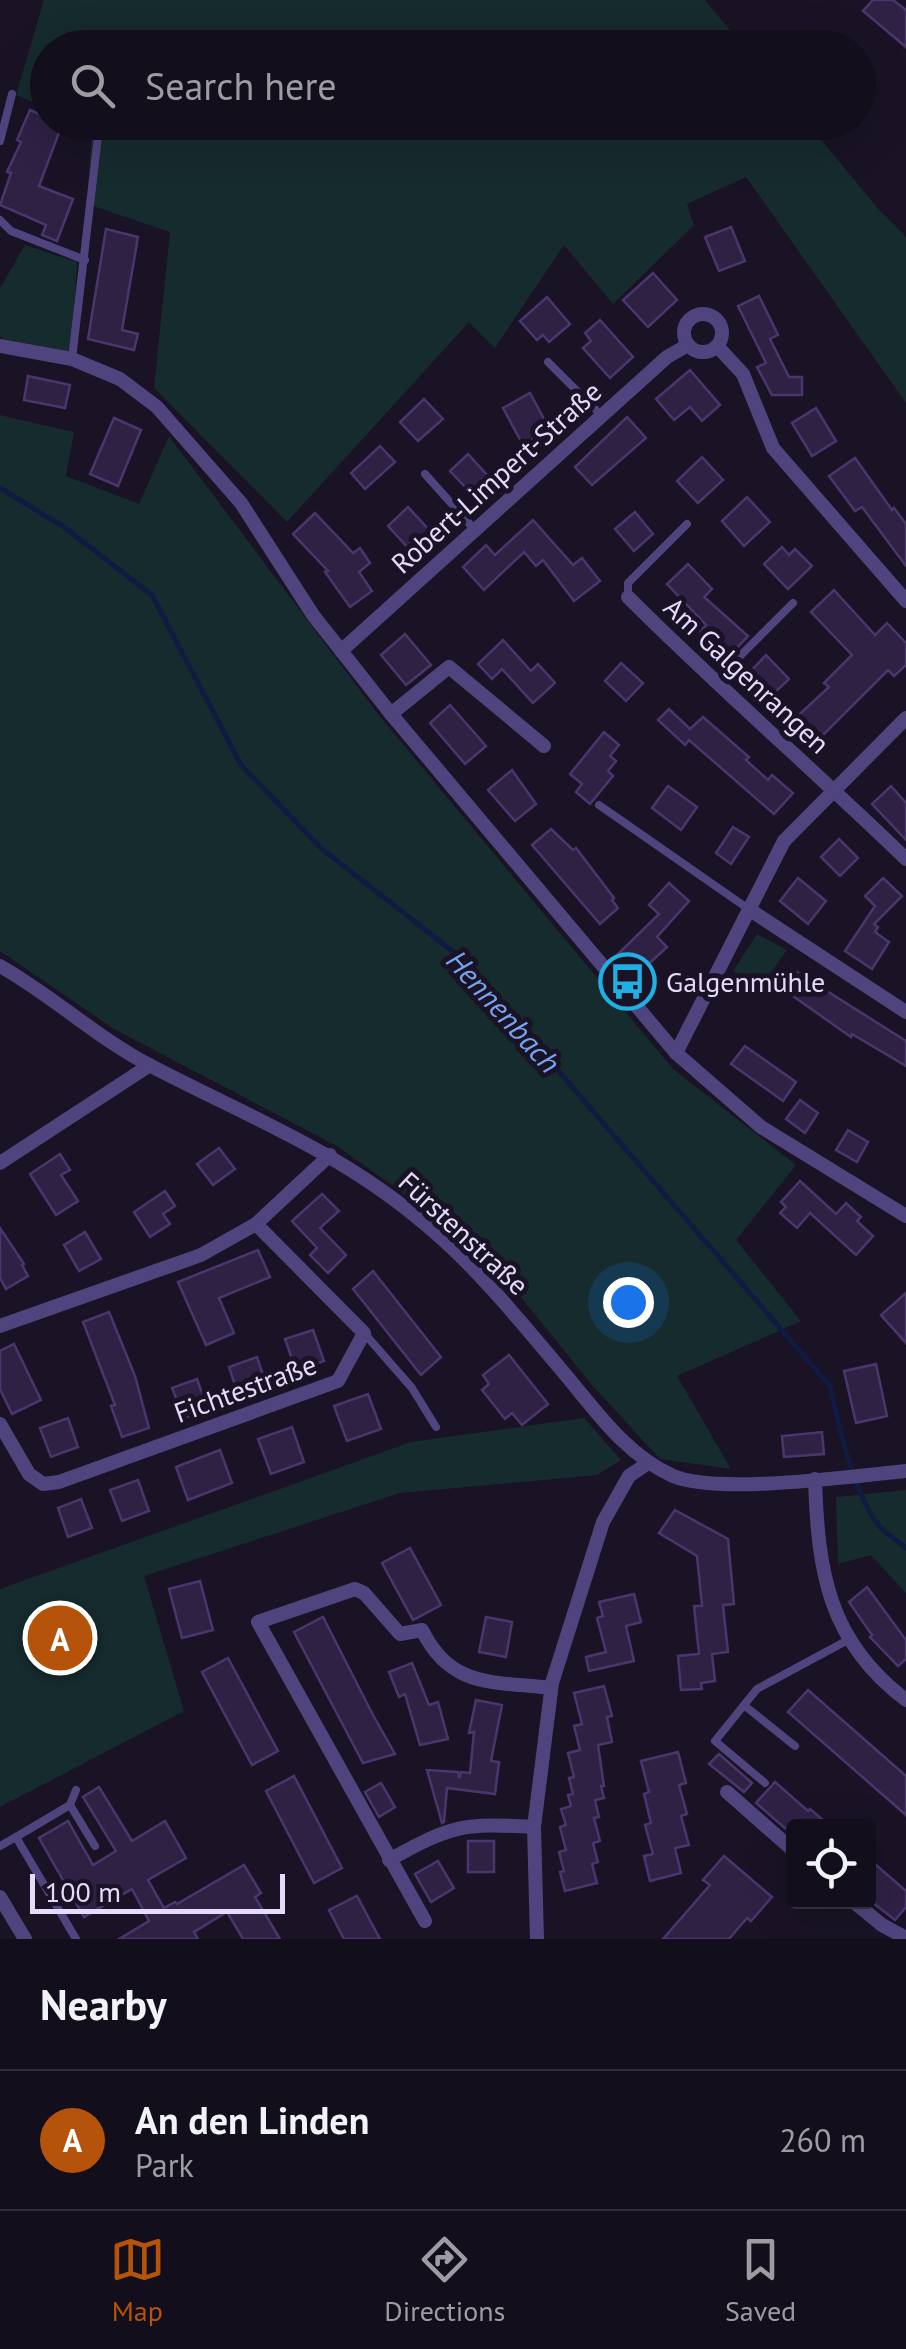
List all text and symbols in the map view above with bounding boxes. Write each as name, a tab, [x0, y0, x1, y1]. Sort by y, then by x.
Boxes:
search box	[30, 30, 876, 140]
icon: search	[65, 58, 120, 113]
text: Search here	[145, 61, 337, 110]
street label: Robert-Limpert-Straße	[383, 373, 609, 581]
street label: Am Galgenrangen	[656, 589, 838, 761]
water label: Hennenbach	[438, 941, 570, 1081]
bus stop icon: Galgenmühle	[597, 951, 657, 1011]
place label: Galgenmühle	[666, 963, 825, 1000]
street label: Fürstenstraße	[391, 1163, 537, 1303]
your location	[603, 1277, 654, 1328]
street label: Fichtestraße	[169, 1345, 321, 1431]
pin: A	[28, 1600, 92, 1676]
map controls	[786, 1819, 876, 1909]
button: locate	[786, 1819, 876, 1909]
scale bar	[30, 1869, 285, 1914]
text: 100 m	[45, 1873, 121, 1910]
text: Nearby	[40, 1977, 167, 2032]
text: An den Linden	[135, 2095, 369, 2144]
text: A	[63, 2119, 82, 2161]
text: 260 m	[779, 2119, 866, 2161]
text: Park	[135, 2144, 194, 2186]
tab: Map	[110, 2232, 165, 2329]
tab: Directions	[384, 2232, 505, 2329]
tab: Saved	[725, 2232, 796, 2329]

